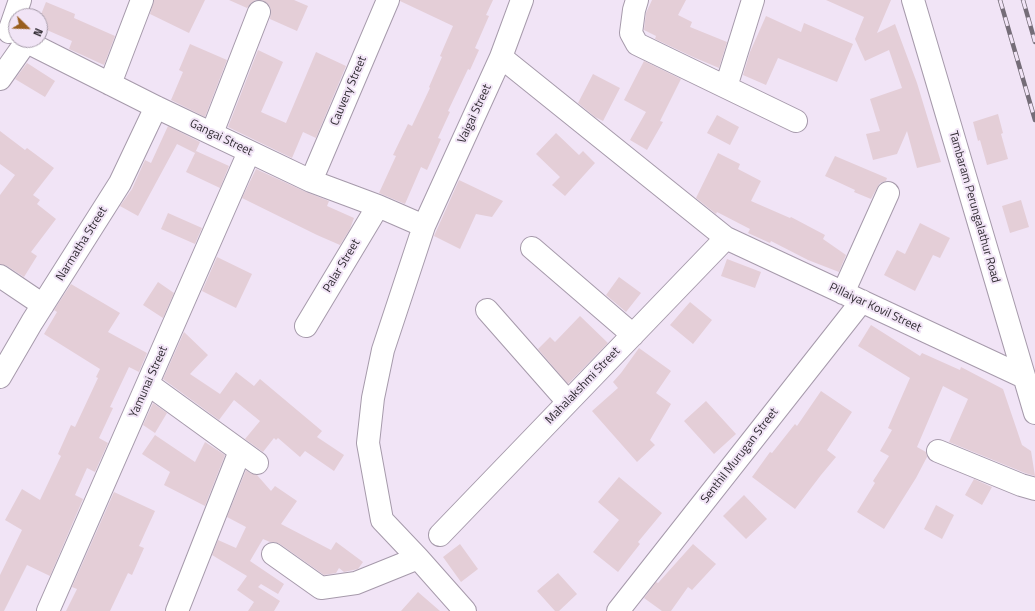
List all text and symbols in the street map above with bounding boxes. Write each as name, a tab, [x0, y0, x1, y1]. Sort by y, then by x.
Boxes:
north arrow	[8, 8, 48, 48]
text: N	[29, 26, 47, 39]
street label: Cauvery Street	[328, 54, 370, 128]
street label: Vaigai Street	[455, 82, 495, 146]
street label: Gangai Street	[187, 117, 255, 159]
street label: Tambaram Perungalathur Road	[945, 129, 1003, 285]
street label: Narmatha Street	[53, 204, 111, 284]
street label: Palar Street	[320, 237, 364, 295]
street label: Pillaiyar Kovil Street	[827, 280, 923, 336]
street label: Yamunai Street	[127, 344, 171, 420]
street label: Mahalakshmi Street	[543, 345, 623, 427]
street label: Senthil Murugan Street	[698, 406, 782, 506]

